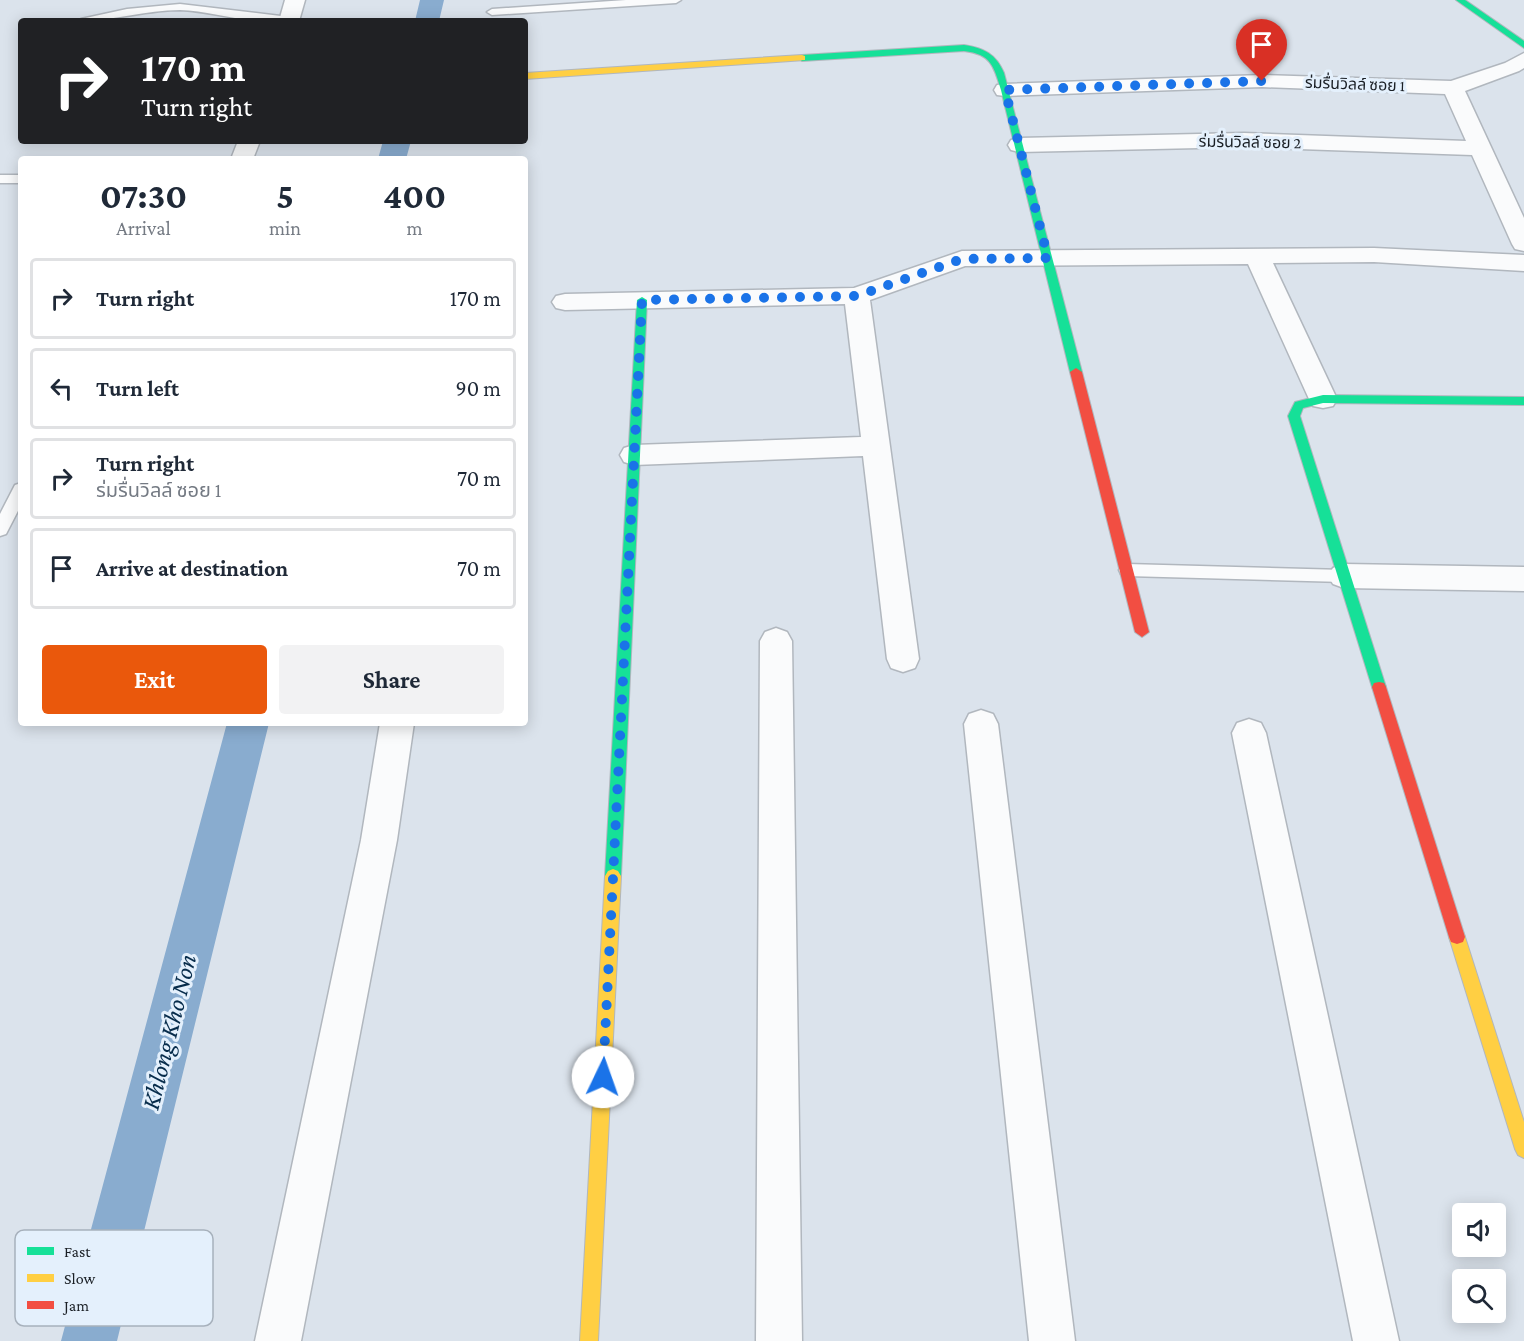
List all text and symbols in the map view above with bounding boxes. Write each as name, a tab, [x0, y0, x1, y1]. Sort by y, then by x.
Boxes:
pin	[1236, 19, 1287, 81]
icon: arrive	[1245, 28, 1278, 61]
icon: right	[42, 42, 120, 120]
text: 170 m	[141, 43, 246, 90]
street label: ร่มรื่นวิลล์ ซอย 1	[1305, 71, 1406, 94]
text: Turn right	[141, 92, 252, 122]
street label: ร่มรื่นวิลล์ ซอย 2	[1199, 130, 1302, 151]
text: 07:30	[100, 176, 187, 216]
text: 5	[276, 176, 294, 216]
text: 400	[383, 176, 446, 216]
text: Arrival	[116, 217, 171, 239]
text: min	[269, 217, 301, 239]
text: m	[406, 217, 423, 239]
icon: right	[45, 282, 78, 315]
text: Turn right	[96, 286, 194, 311]
text: 170 m	[450, 286, 501, 311]
icon: left	[45, 372, 78, 405]
text: Turn left	[96, 376, 179, 401]
text: 90 m	[456, 376, 501, 401]
text: Turn right	[96, 451, 194, 476]
icon: right	[45, 462, 78, 495]
text: 70 m	[457, 466, 501, 491]
text: ร่มรื่นวิลล์ ซอย 1	[96, 479, 221, 501]
icon: arrive	[45, 552, 78, 585]
text: Arrive at destination	[96, 556, 288, 581]
text: 70 m	[457, 556, 501, 581]
button: Exit	[42, 645, 267, 714]
button: Share	[279, 645, 504, 714]
water label: Khlong Kho Non	[136, 951, 202, 1113]
position arrow	[571, 1045, 635, 1109]
map controls	[1452, 1203, 1506, 1323]
button: sound	[1452, 1203, 1506, 1257]
legend	[15, 1230, 213, 1326]
text: Fast	[64, 1243, 91, 1260]
button: search	[1452, 1269, 1506, 1323]
text: Slow	[64, 1270, 96, 1287]
text: Jam	[62, 1297, 89, 1315]

